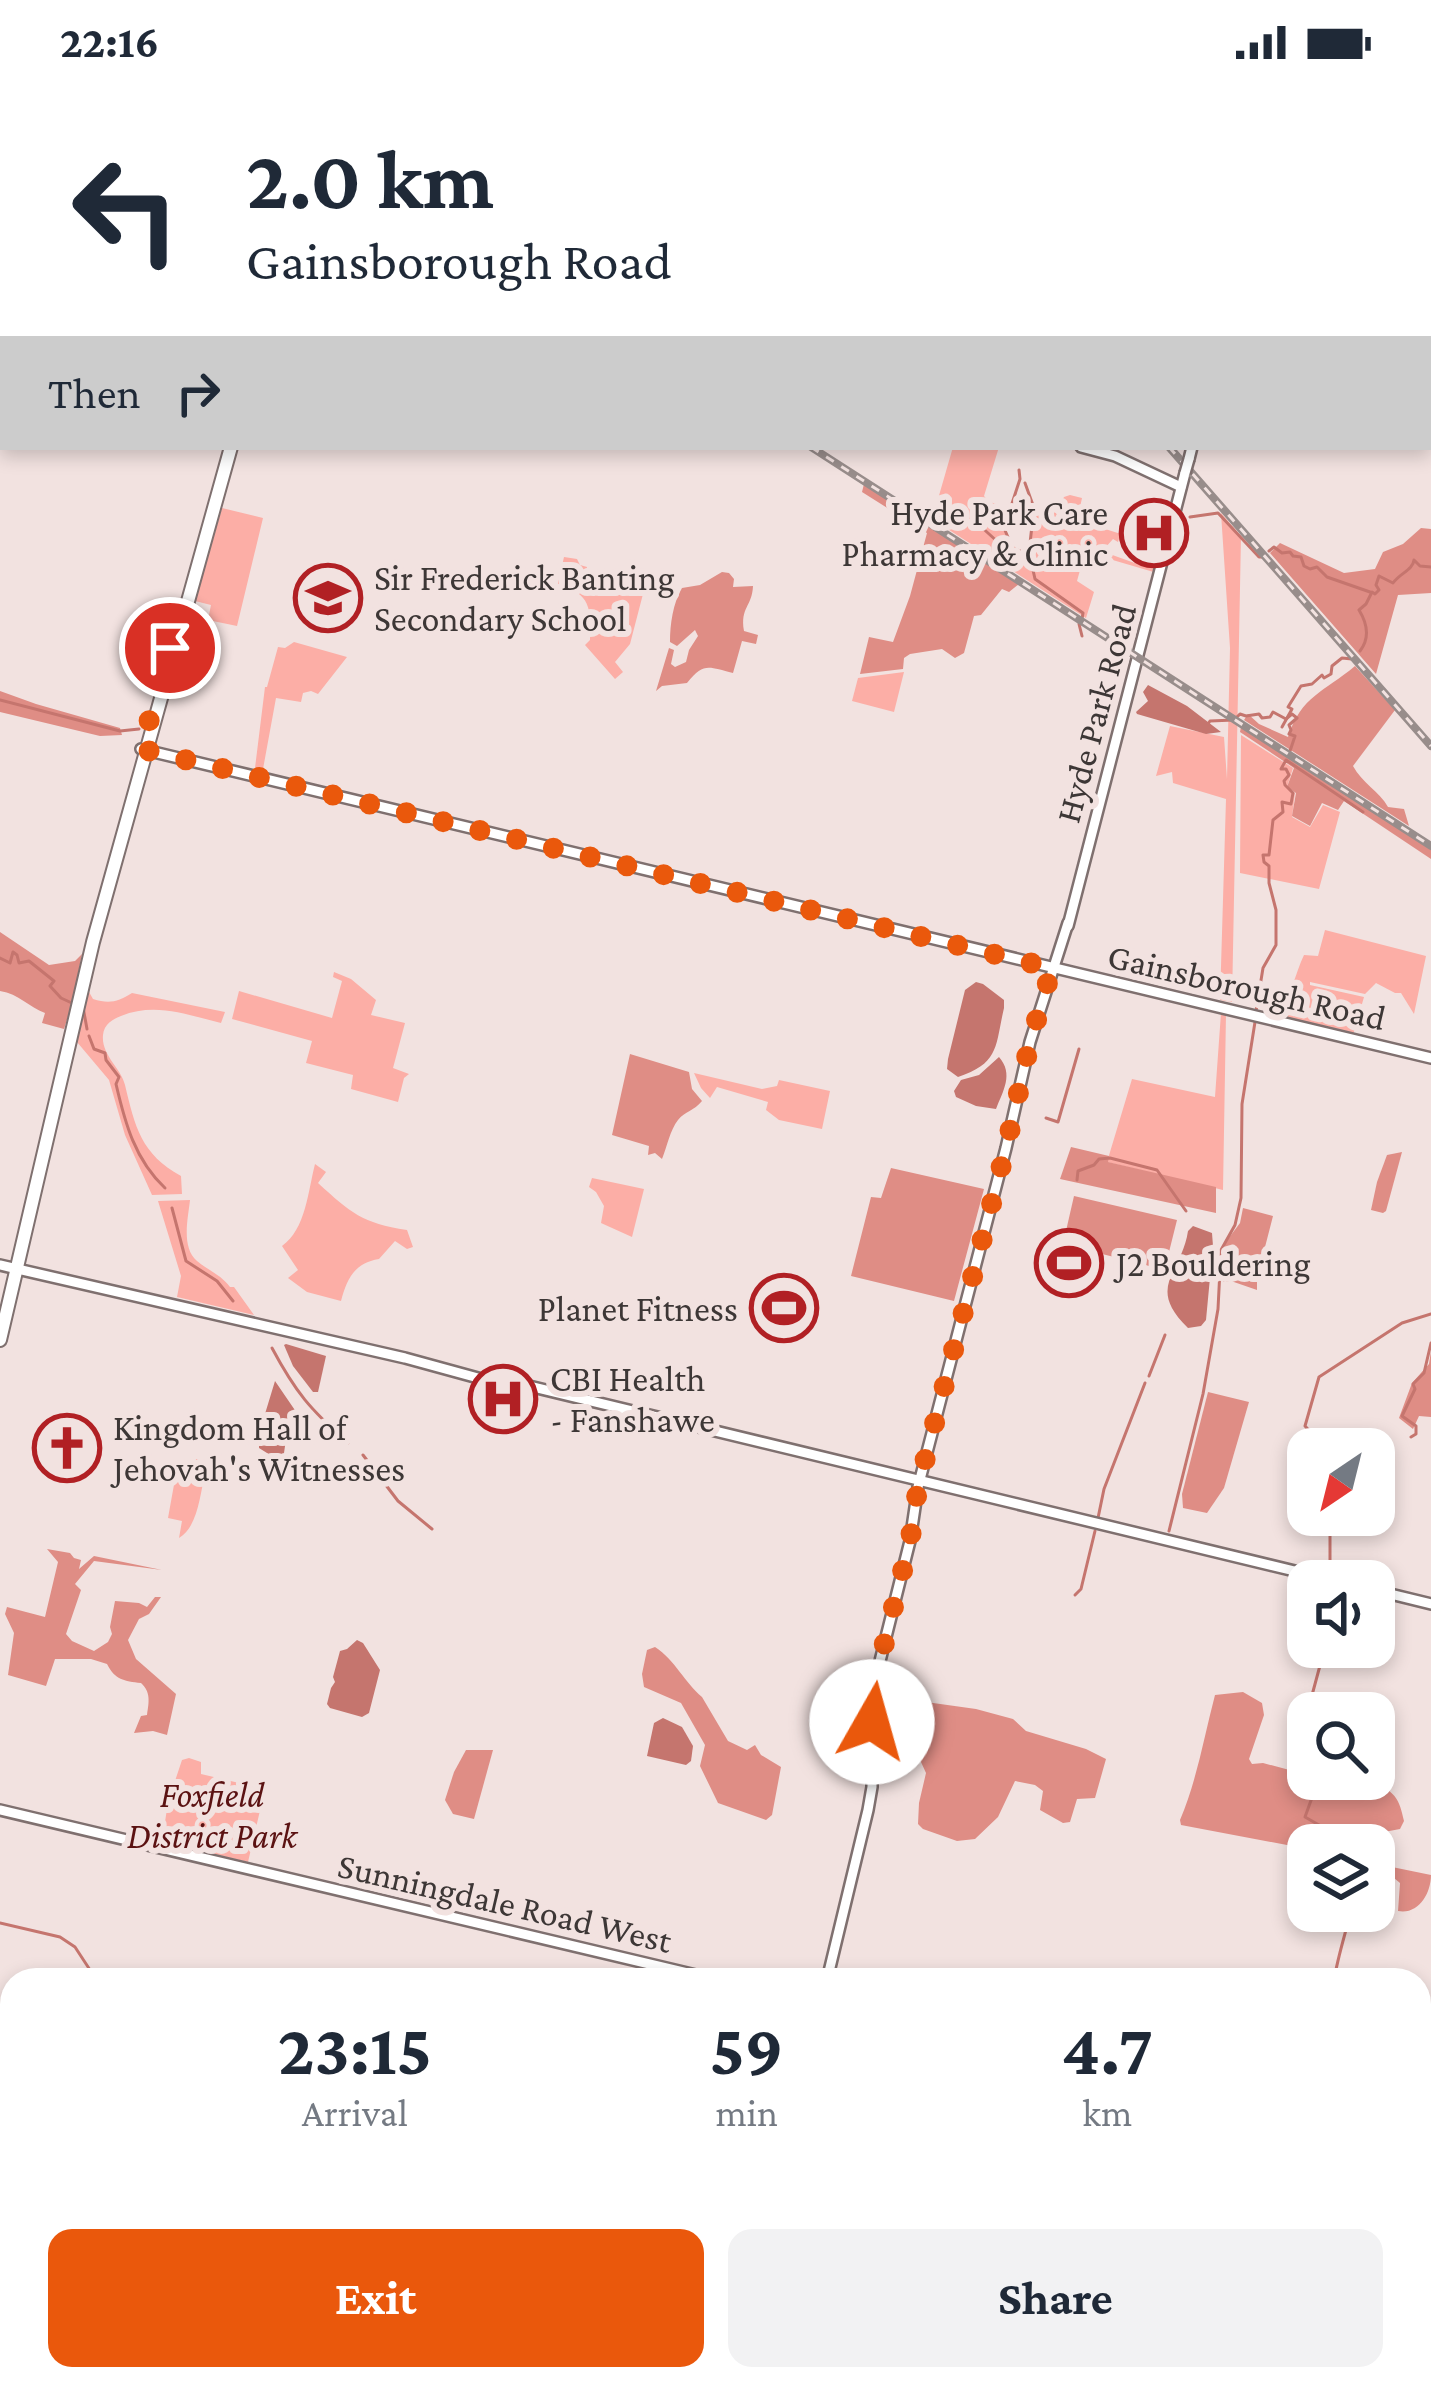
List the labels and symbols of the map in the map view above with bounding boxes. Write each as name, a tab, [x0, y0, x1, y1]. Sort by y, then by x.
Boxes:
place label: Hyde Park Care Pharmacy & Clinic	[842, 493, 1108, 574]
hospital icon: Hyde Park Care Pharmacy & Clinic	[1119, 498, 1189, 568]
place label: Sir Frederick Banting Secondary School	[374, 558, 675, 639]
school or university icon: Sir Frederick Banting Secondary School	[293, 563, 363, 633]
pin	[119, 597, 221, 699]
street label: Hyde Park Road	[1048, 599, 1144, 827]
street label: Gainsborough Road	[1104, 936, 1390, 1038]
sports icon: J2 Bouldering	[1034, 1228, 1104, 1298]
place label: J2 Bouldering	[1113, 1244, 1311, 1284]
sports icon: Planet Fitness	[749, 1273, 819, 1343]
place label: Planet Fitness	[538, 1289, 738, 1329]
place label: CBI Health - Fanshawe	[550, 1359, 715, 1440]
hospital icon: CBI Health - Fanshawe	[468, 1364, 538, 1434]
place label: Kingdom Hall of Jehovah's Witnesses	[110, 1408, 405, 1489]
church icon: Kingdom Hall of Jehovah's Witnesses	[32, 1413, 102, 1483]
north arrow	[1287, 1428, 1395, 1536]
position arrow	[809, 1659, 935, 1785]
park label: Foxfield District Park	[127, 1775, 298, 1856]
street label: Sunningdale Road West	[334, 1845, 677, 1961]

